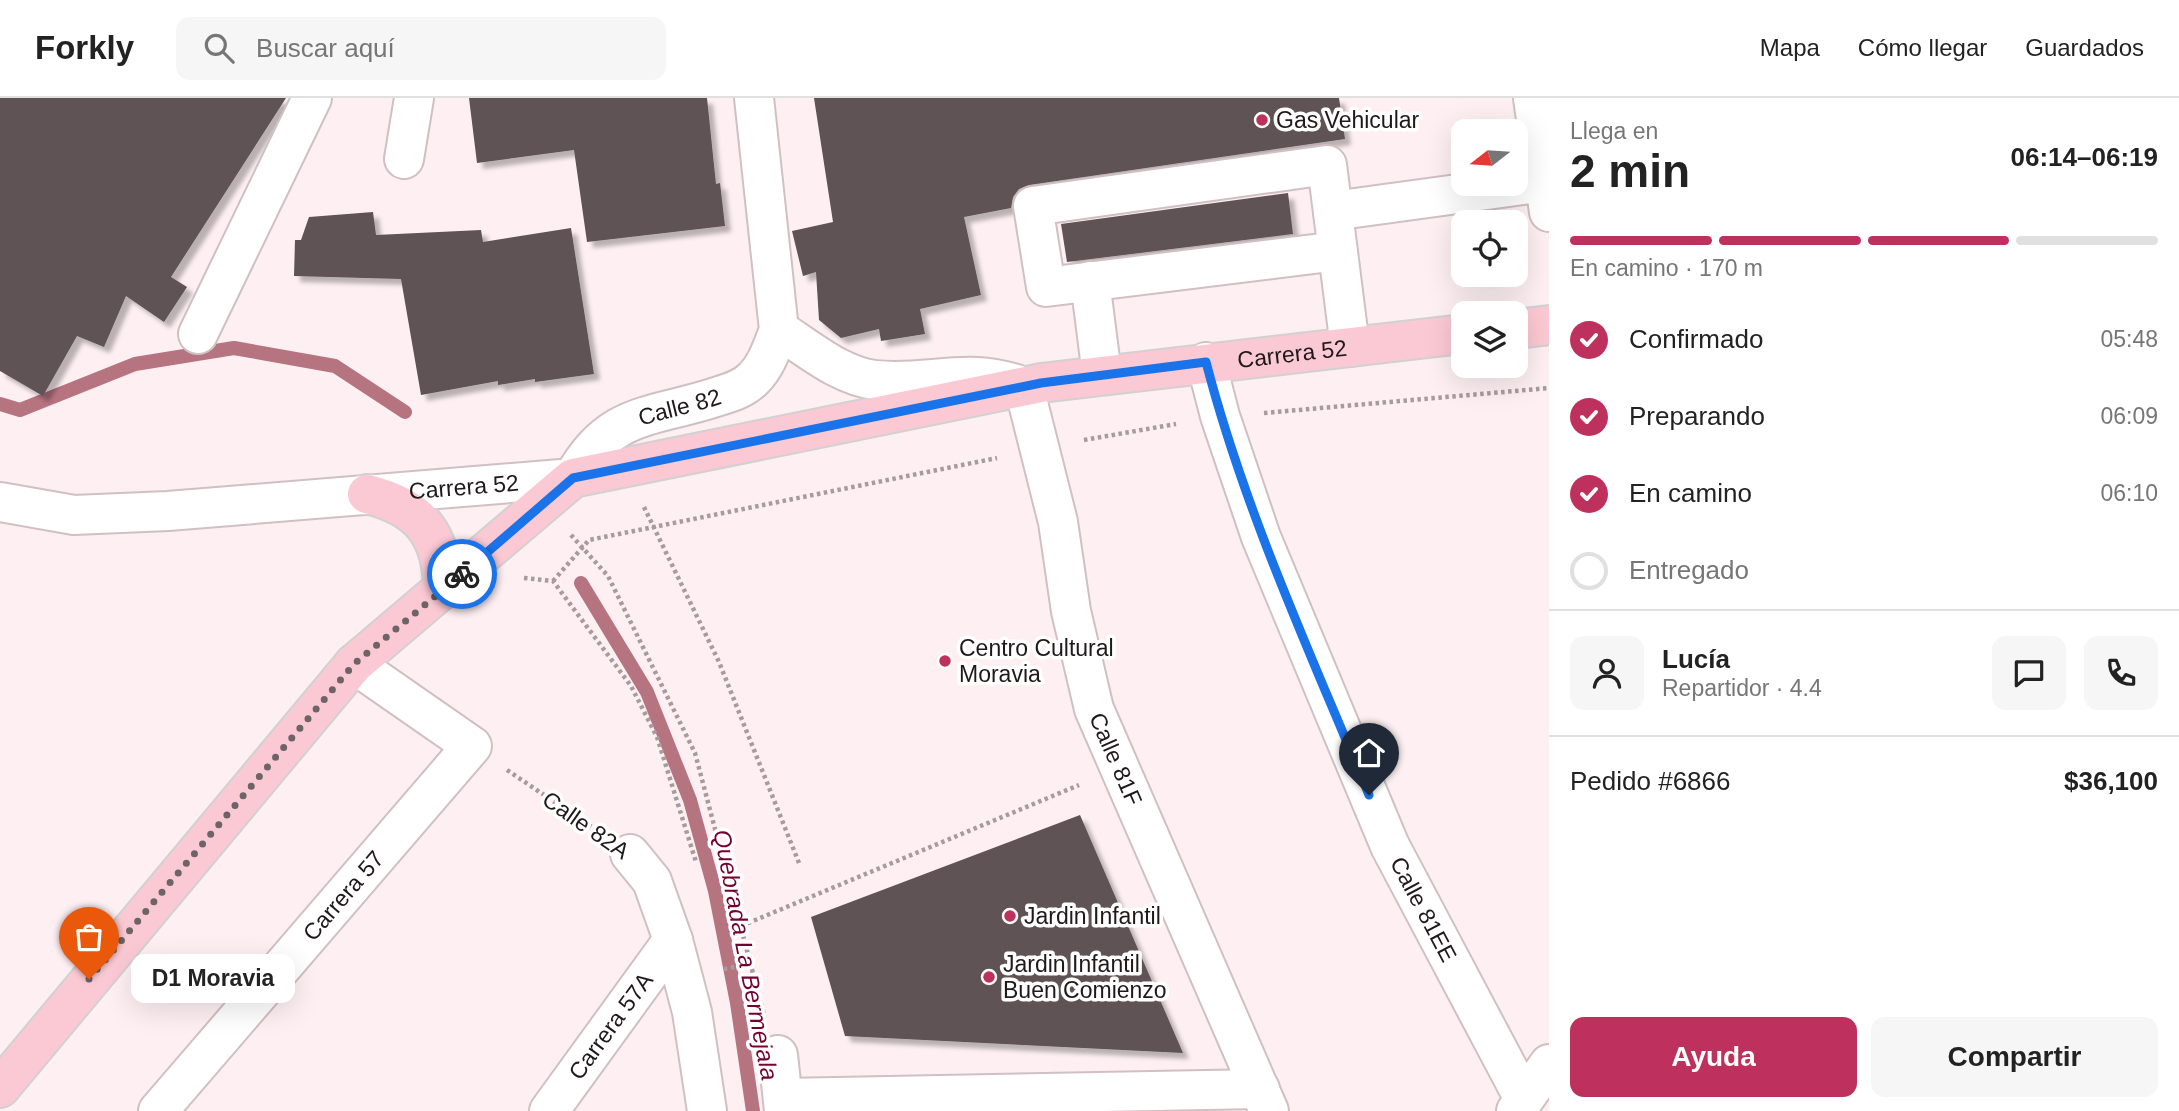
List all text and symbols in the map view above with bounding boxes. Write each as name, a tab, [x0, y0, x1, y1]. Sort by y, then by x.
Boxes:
search box	[176, 17, 666, 80]
text: Forkly	[35, 29, 134, 66]
icon: search	[200, 29, 238, 67]
text: Buscar aquí	[256, 33, 395, 63]
text: Mapa	[1760, 34, 1820, 61]
text: Cómo llegar	[1858, 34, 1987, 61]
text: Guardados	[2025, 34, 2144, 61]
place label: Gas Vehicular	[1276, 107, 1420, 133]
marker: Gas Vehicular	[1254, 112, 1270, 128]
text: Llega en	[1570, 118, 1658, 144]
north arrow	[1451, 119, 1528, 196]
map controls	[1451, 119, 1528, 378]
text: 06:14–06:19	[2011, 142, 2158, 172]
text: 2 min	[1570, 145, 1690, 197]
button: locate	[1451, 210, 1528, 287]
text: En camino · 170 m	[1570, 255, 1763, 281]
button: layers	[1451, 301, 1528, 378]
icon: check	[1570, 321, 1608, 359]
text: Confirmado	[1629, 324, 1763, 354]
text: 05:48	[2100, 326, 2158, 352]
street label: Carrera 52	[1236, 335, 1348, 373]
street label: Calle 82	[635, 383, 724, 431]
icon: check	[1570, 398, 1608, 436]
text: Preparando	[1629, 401, 1765, 431]
text: 06:09	[2100, 403, 2158, 429]
street label: Carrera 52	[408, 469, 520, 504]
icon: check	[1570, 475, 1608, 513]
text: En camino	[1629, 478, 1752, 508]
text: 06:10	[2100, 480, 2158, 506]
courier	[427, 539, 497, 609]
icon: bike	[443, 555, 481, 593]
text: Entregado	[1629, 555, 1749, 585]
place label: Centro Cultural Moravia	[959, 635, 1114, 687]
button: person	[1570, 636, 1644, 710]
button: chat	[1992, 636, 2066, 710]
button: phone	[2084, 636, 2158, 710]
text: Lucía	[1662, 644, 1730, 674]
marker: Centro Cultural Moravia	[937, 653, 953, 669]
text: Repartidor · 4.4	[1662, 675, 1822, 701]
street label: Calle 81F	[1084, 709, 1147, 809]
pin	[1339, 723, 1399, 795]
icon: home	[1350, 734, 1388, 772]
text: Pedido #6866	[1570, 766, 1730, 796]
text: $36,100	[2064, 766, 2158, 796]
street label: Calle 82A	[538, 786, 635, 865]
water label: Quebrada La Bermejala	[708, 827, 784, 1083]
street label: Carrera 57	[297, 846, 389, 946]
street label: Calle 81EE	[1385, 852, 1462, 966]
place label: Jardin Infantil	[1024, 903, 1161, 929]
pin	[59, 907, 119, 979]
marker: Jardin Infantil	[1002, 908, 1018, 924]
icon: bag	[70, 918, 108, 956]
place label: Jardin Infantil Buen Comienzo	[1003, 951, 1167, 1003]
callout: D1 Moravia	[131, 954, 296, 1004]
text: D1 Moravia	[152, 965, 274, 991]
street label: Carrera 57A	[563, 967, 658, 1084]
marker: Jardin Infantil Buen Comienzo	[981, 969, 997, 985]
button: Ayuda	[1570, 1017, 1857, 1097]
button: Compartir	[1871, 1017, 2158, 1097]

